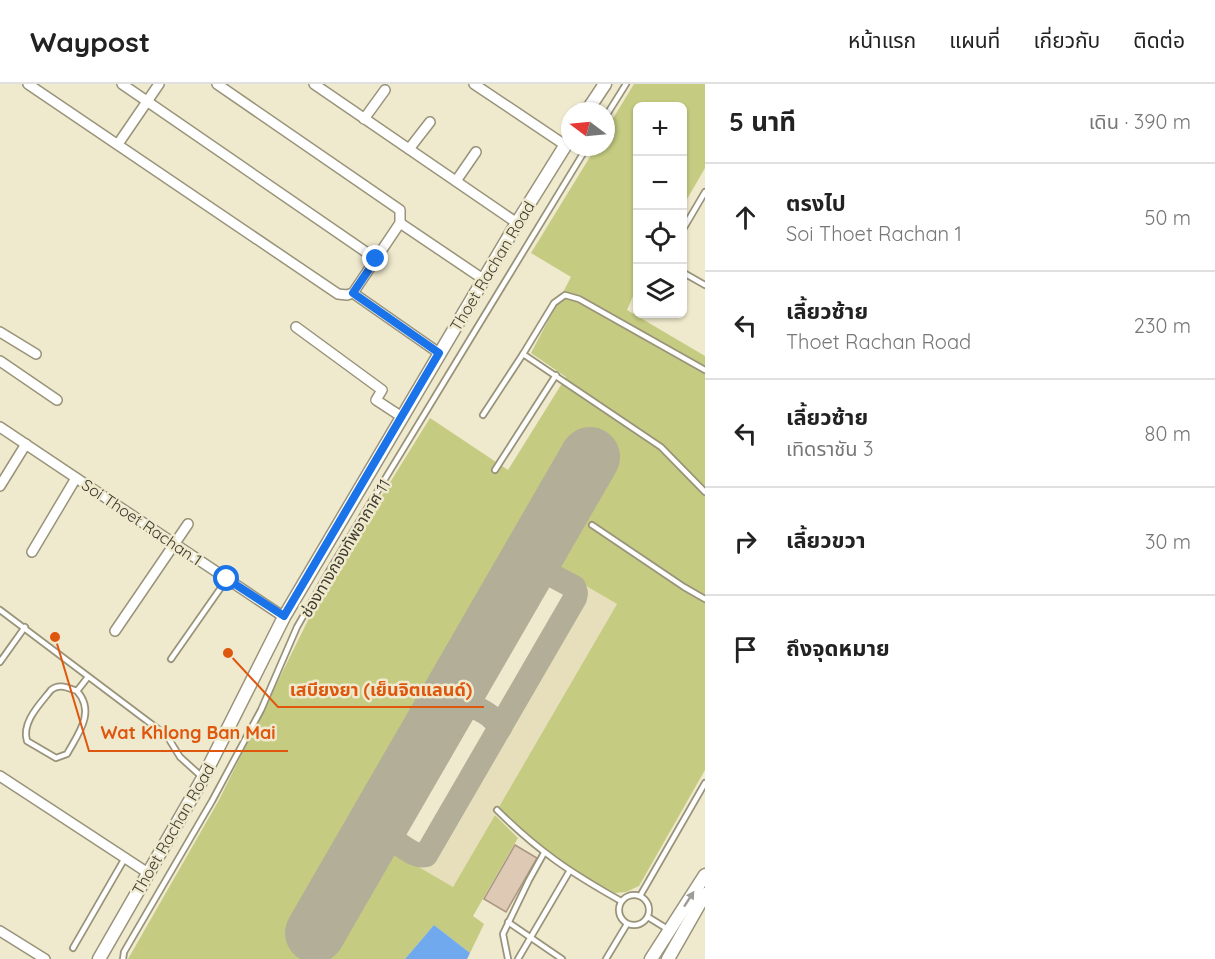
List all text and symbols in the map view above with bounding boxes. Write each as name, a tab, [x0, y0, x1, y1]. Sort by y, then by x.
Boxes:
text: Waypost	[30, 24, 150, 59]
text: หน้าแรก	[848, 27, 916, 53]
text: แผนที่	[949, 27, 1000, 53]
text: เกี่ยวกับ	[1033, 27, 1100, 53]
text: ติดต่อ	[1133, 27, 1185, 53]
north arrow	[561, 102, 615, 156]
map controls	[633, 102, 687, 318]
button: +	[633, 102, 687, 156]
text: 5 นาที	[729, 105, 796, 138]
text: เดิน · 390 m	[1089, 109, 1191, 134]
button: −	[633, 156, 687, 210]
text: ตรงไป	[786, 189, 846, 217]
street label: Thoet Rachan Road	[445, 197, 539, 335]
icon: ahead	[729, 201, 762, 234]
text: 50 m	[1145, 205, 1191, 230]
button: locate	[633, 210, 687, 264]
text: Soi Thoet Rachan 1	[786, 221, 962, 246]
route end	[362, 245, 388, 271]
button: layers	[633, 264, 687, 318]
text: เลี้ยวซ้าย	[786, 297, 868, 325]
icon: left	[729, 309, 762, 342]
text: 230 m	[1134, 313, 1191, 338]
text: Thoet Rachan Road	[786, 329, 971, 354]
text: เลี้ยวซ้าย	[786, 403, 868, 431]
icon: left	[729, 417, 762, 450]
text: 80 m	[1145, 421, 1191, 446]
text: เทิดราชัน 3	[786, 436, 873, 461]
street label: Soi Thoet Rachan 1	[78, 474, 206, 570]
street label: ช่องทางกองทัพอากาศ 11	[296, 475, 394, 621]
icon: right	[729, 525, 762, 558]
text: เลี้ยวขวา	[786, 526, 866, 554]
text: 30 m	[1145, 529, 1191, 554]
route start	[213, 565, 239, 591]
icon: arrive	[729, 633, 762, 666]
text: ถึงจุดหมาย	[786, 634, 890, 662]
callout: เสบียงยา (เย็นจิตแลนด์)	[278, 671, 484, 707]
text: เสบียงยา (เย็นจิตแลนด์)	[290, 678, 472, 701]
callout: Wat Khlong Ban Mai	[89, 715, 288, 751]
text: Wat Khlong Ban Mai	[100, 721, 276, 744]
street label: Thoet Rachan Road	[127, 760, 219, 898]
one-way arrow	[683, 891, 694, 907]

